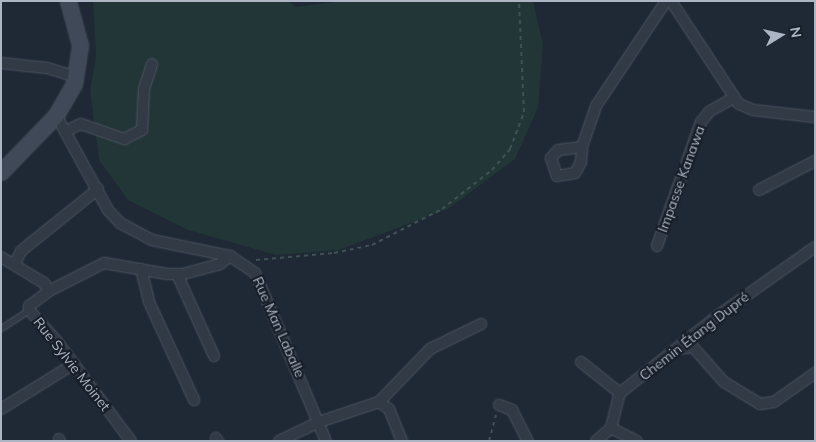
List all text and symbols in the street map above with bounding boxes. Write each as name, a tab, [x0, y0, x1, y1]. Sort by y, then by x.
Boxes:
north arrow	[756, 10, 806, 60]
text: N	[786, 26, 806, 39]
street label: Impasse Kanawa	[654, 123, 708, 235]
street label: Rue Man Laballe	[249, 274, 309, 380]
street label: Chemin Étang Dupré	[636, 288, 752, 384]
street label: Rue Sylvie Moinet	[30, 314, 114, 414]

